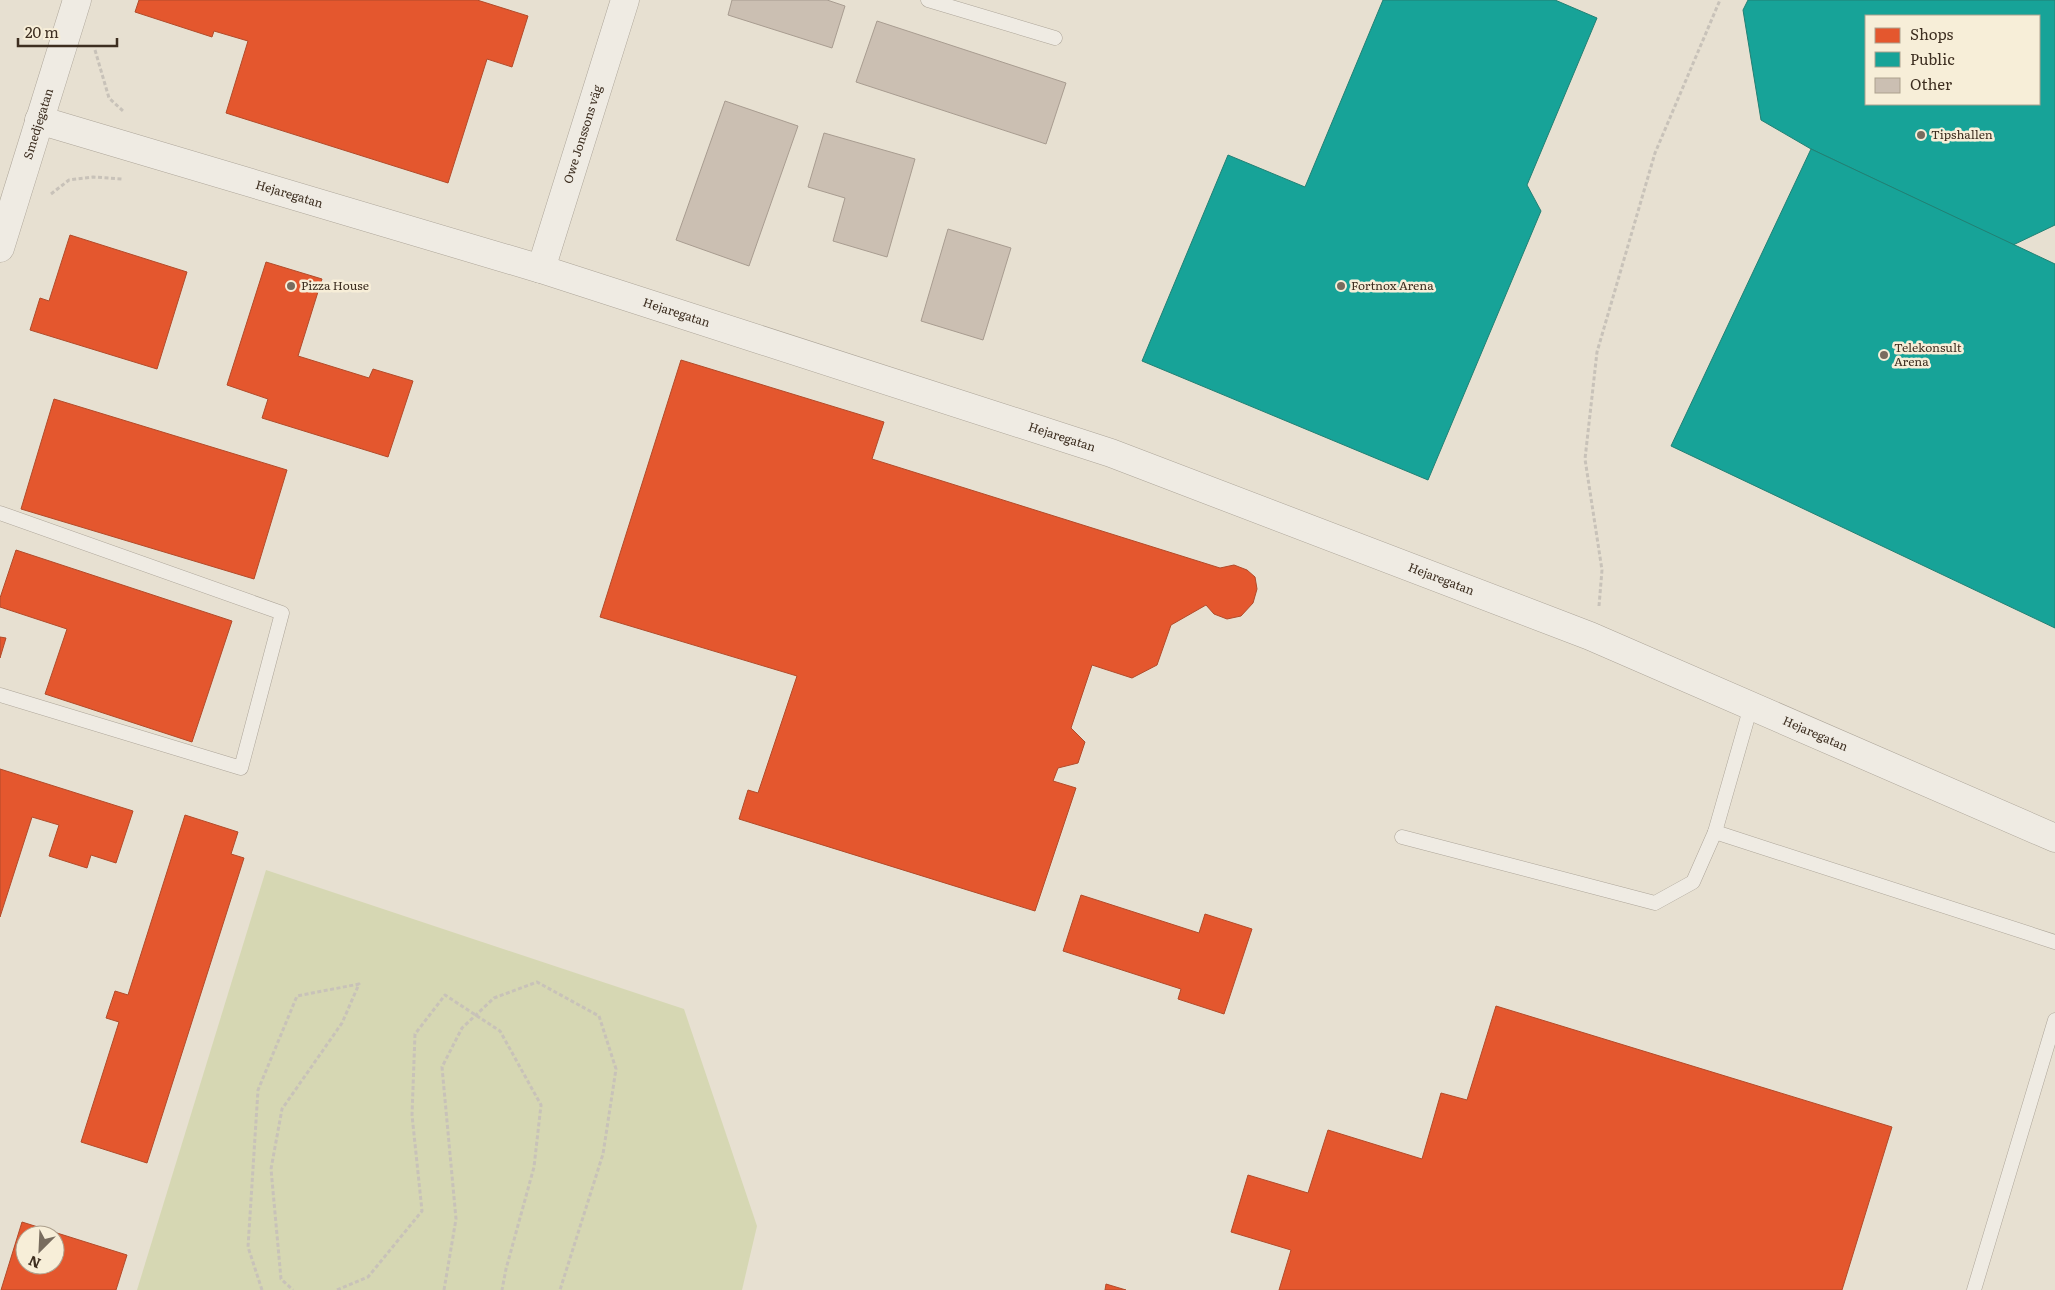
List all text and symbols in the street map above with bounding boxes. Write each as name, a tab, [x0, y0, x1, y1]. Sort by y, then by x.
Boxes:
scale bar	[18, 15, 116, 47]
legend	[1865, 15, 2040, 105]
text: 20 m	[25, 20, 59, 43]
text: Shops	[1910, 22, 1953, 45]
text: Public	[1910, 47, 1955, 70]
text: Other	[1910, 72, 1952, 95]
street label: Owe Jonssons väg	[558, 82, 606, 186]
street label: Smedjegatan	[18, 86, 57, 161]
place label: Tipshallen	[1931, 125, 1993, 143]
marker: Tipshallen	[1915, 129, 1927, 141]
street label: Hejaregatan	[254, 175, 325, 212]
place label: Pizza House	[301, 276, 369, 294]
place label: Fortnox Arena	[1351, 276, 1434, 294]
marker: Pizza House	[285, 280, 297, 292]
marker: Fortnox Arena	[1335, 280, 1347, 292]
street label: Hejaregatan	[641, 293, 713, 331]
place label: Telekonsult Arena	[1894, 338, 1962, 370]
marker: Telekonsult Arena	[1878, 349, 1890, 361]
street label: Hejaregatan	[1026, 417, 1098, 455]
street label: Hejaregatan	[1406, 557, 1477, 599]
street label: Hejaregatan	[1780, 711, 1851, 755]
north arrow	[15, 1225, 65, 1275]
text: N	[25, 1251, 44, 1274]

